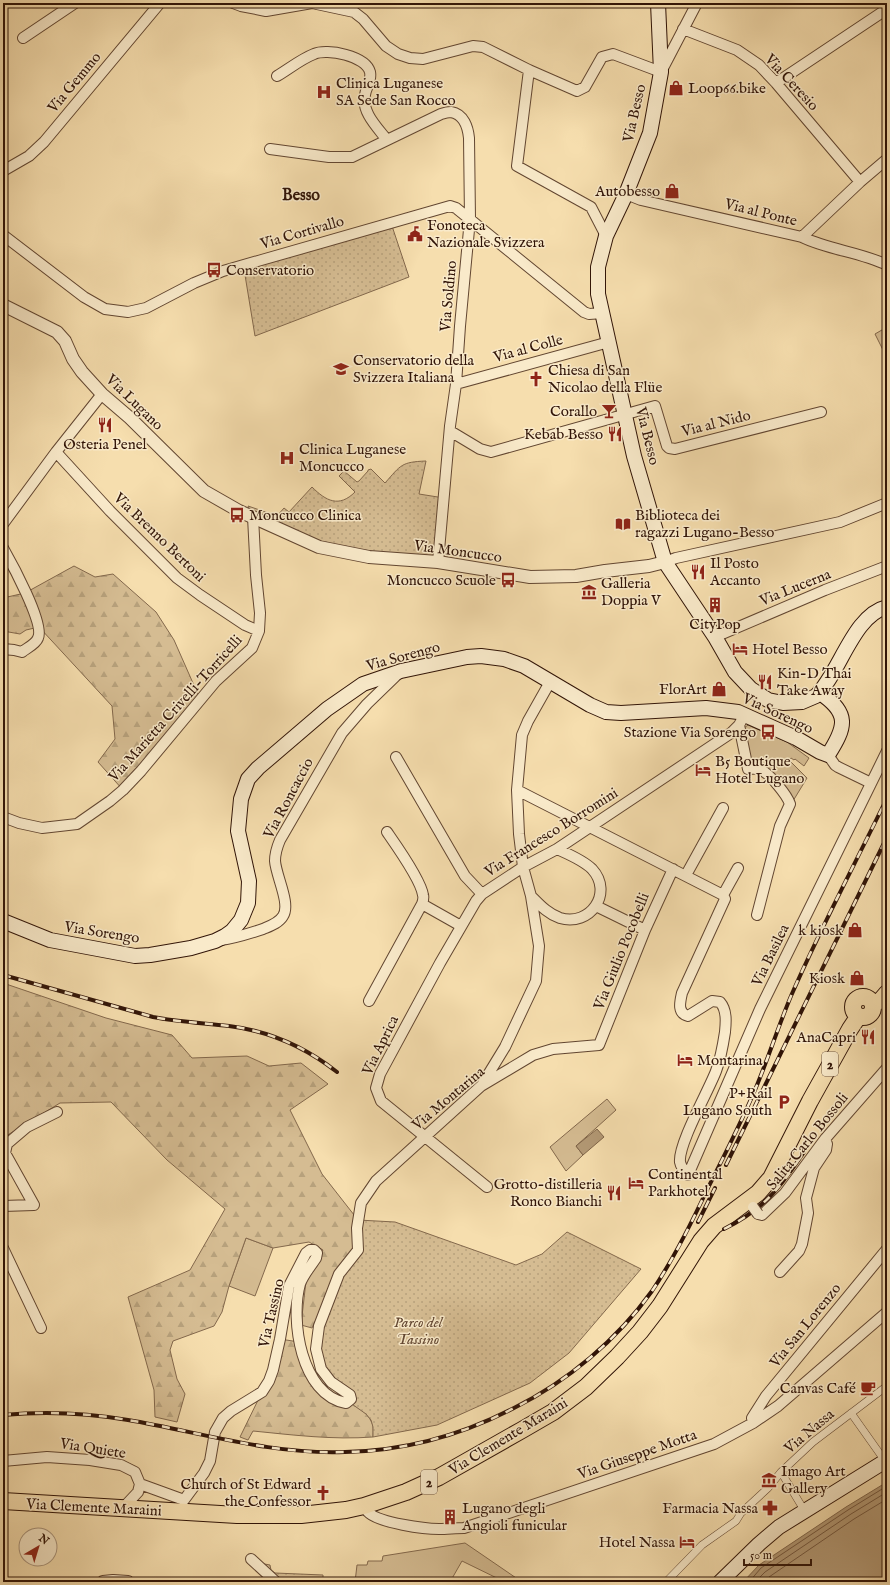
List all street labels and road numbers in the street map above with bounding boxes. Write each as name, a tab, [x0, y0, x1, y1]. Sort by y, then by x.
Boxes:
street label: Via Gemmo	[43, 48, 105, 117]
street label: Via Ceresio	[760, 49, 823, 115]
street label: Via Besso	[618, 82, 650, 145]
street label: Via al Ponte	[722, 194, 799, 231]
street label: Via Cortivallo	[257, 211, 346, 254]
street label: Via Soldino	[436, 260, 461, 333]
street label: Via al Colle	[490, 330, 565, 367]
street label: Via Lugano	[101, 370, 167, 434]
street label: Via Besso	[631, 404, 664, 467]
street label: Via al Nido	[679, 406, 753, 441]
street label: Via Brenno Bertoni	[109, 488, 210, 586]
street label: Via Moncucco	[412, 536, 503, 567]
street label: Via Lucerna	[756, 564, 834, 611]
street label: Via Marietta Crivelli-Torricelli	[104, 631, 246, 787]
street label: Via Sorengo	[363, 637, 442, 676]
street label: Via Sorengo	[738, 688, 816, 738]
street label: Via Roncaccio	[259, 755, 318, 843]
street label: Via Francesco Borromini	[480, 784, 622, 882]
street label: Via Giulio Pocobelli	[589, 890, 654, 1013]
street label: Via Sorengo	[62, 917, 141, 948]
street label: Via Basilea	[747, 921, 794, 990]
street label: Via Aprica	[357, 1012, 403, 1079]
road number: 2	[822, 1052, 838, 1076]
street label: Via Montarina	[407, 1062, 489, 1135]
street label: Salita Carlo Bossoli	[762, 1089, 853, 1194]
street label: Via Tassino	[254, 1277, 289, 1351]
street label: Via San Lorenzo	[765, 1279, 845, 1372]
street label: Via Clemente Maraini	[444, 1393, 571, 1480]
street label: Via Nassa	[780, 1405, 839, 1458]
street label: Via Giuseppe Motta	[574, 1425, 700, 1484]
street label: Via Quiete	[58, 1434, 127, 1463]
road number: 2	[421, 1470, 437, 1494]
street label: Via Clemente Maraini	[25, 1494, 162, 1521]

